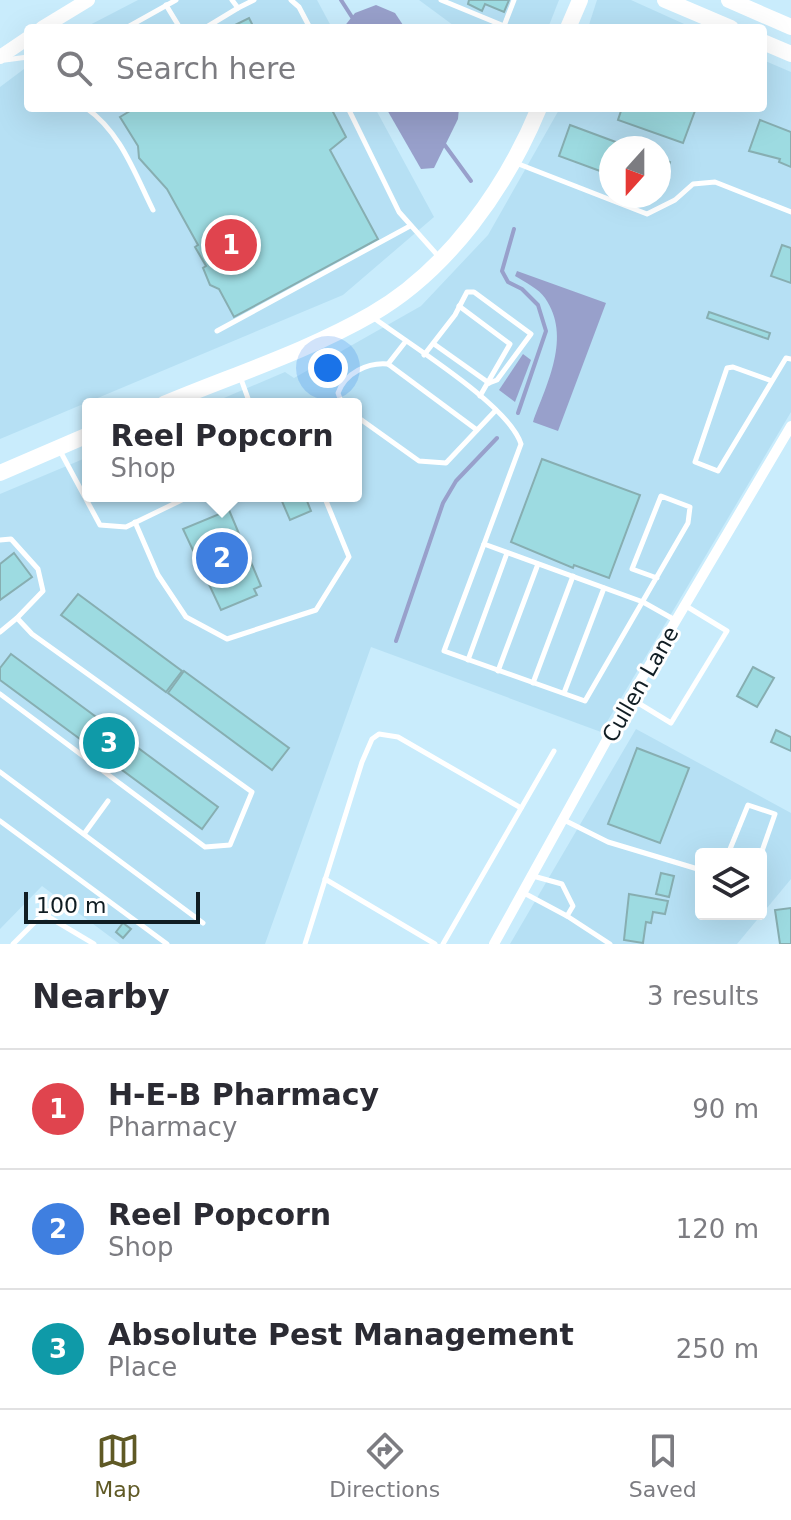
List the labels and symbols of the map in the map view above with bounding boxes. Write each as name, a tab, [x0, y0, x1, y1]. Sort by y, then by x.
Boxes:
north arrow	[599, 136, 671, 208]
pin: 1	[205, 215, 257, 275]
your location	[308, 348, 348, 388]
pin: 2	[196, 528, 248, 588]
street label: Cullen Lane	[597, 622, 684, 746]
pin: 3	[83, 713, 135, 773]
scale bar	[24, 888, 200, 924]

